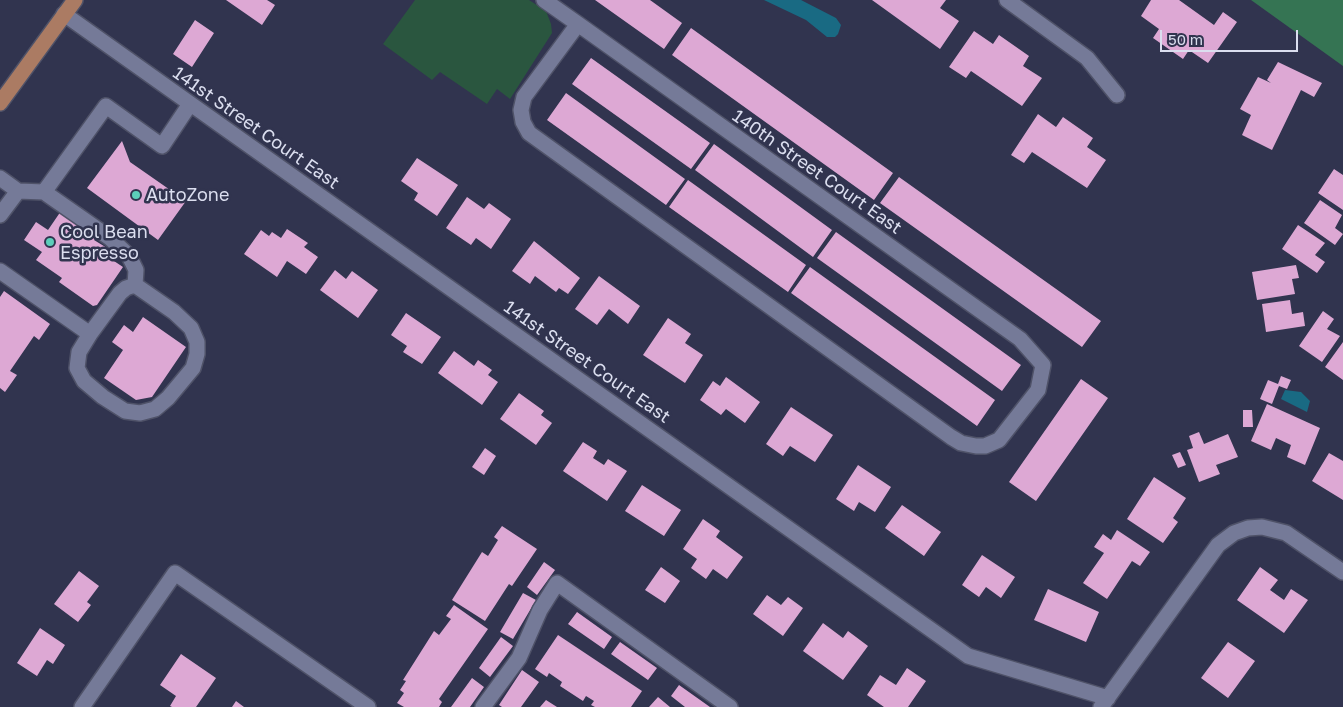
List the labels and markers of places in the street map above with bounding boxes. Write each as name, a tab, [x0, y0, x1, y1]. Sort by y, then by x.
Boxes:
place label: AutoZone	[146, 184, 229, 206]
marker: AutoZone	[130, 189, 142, 201]
place label: Cool Bean Espresso	[60, 221, 148, 264]
marker: Cool Bean Espresso	[44, 236, 56, 248]

